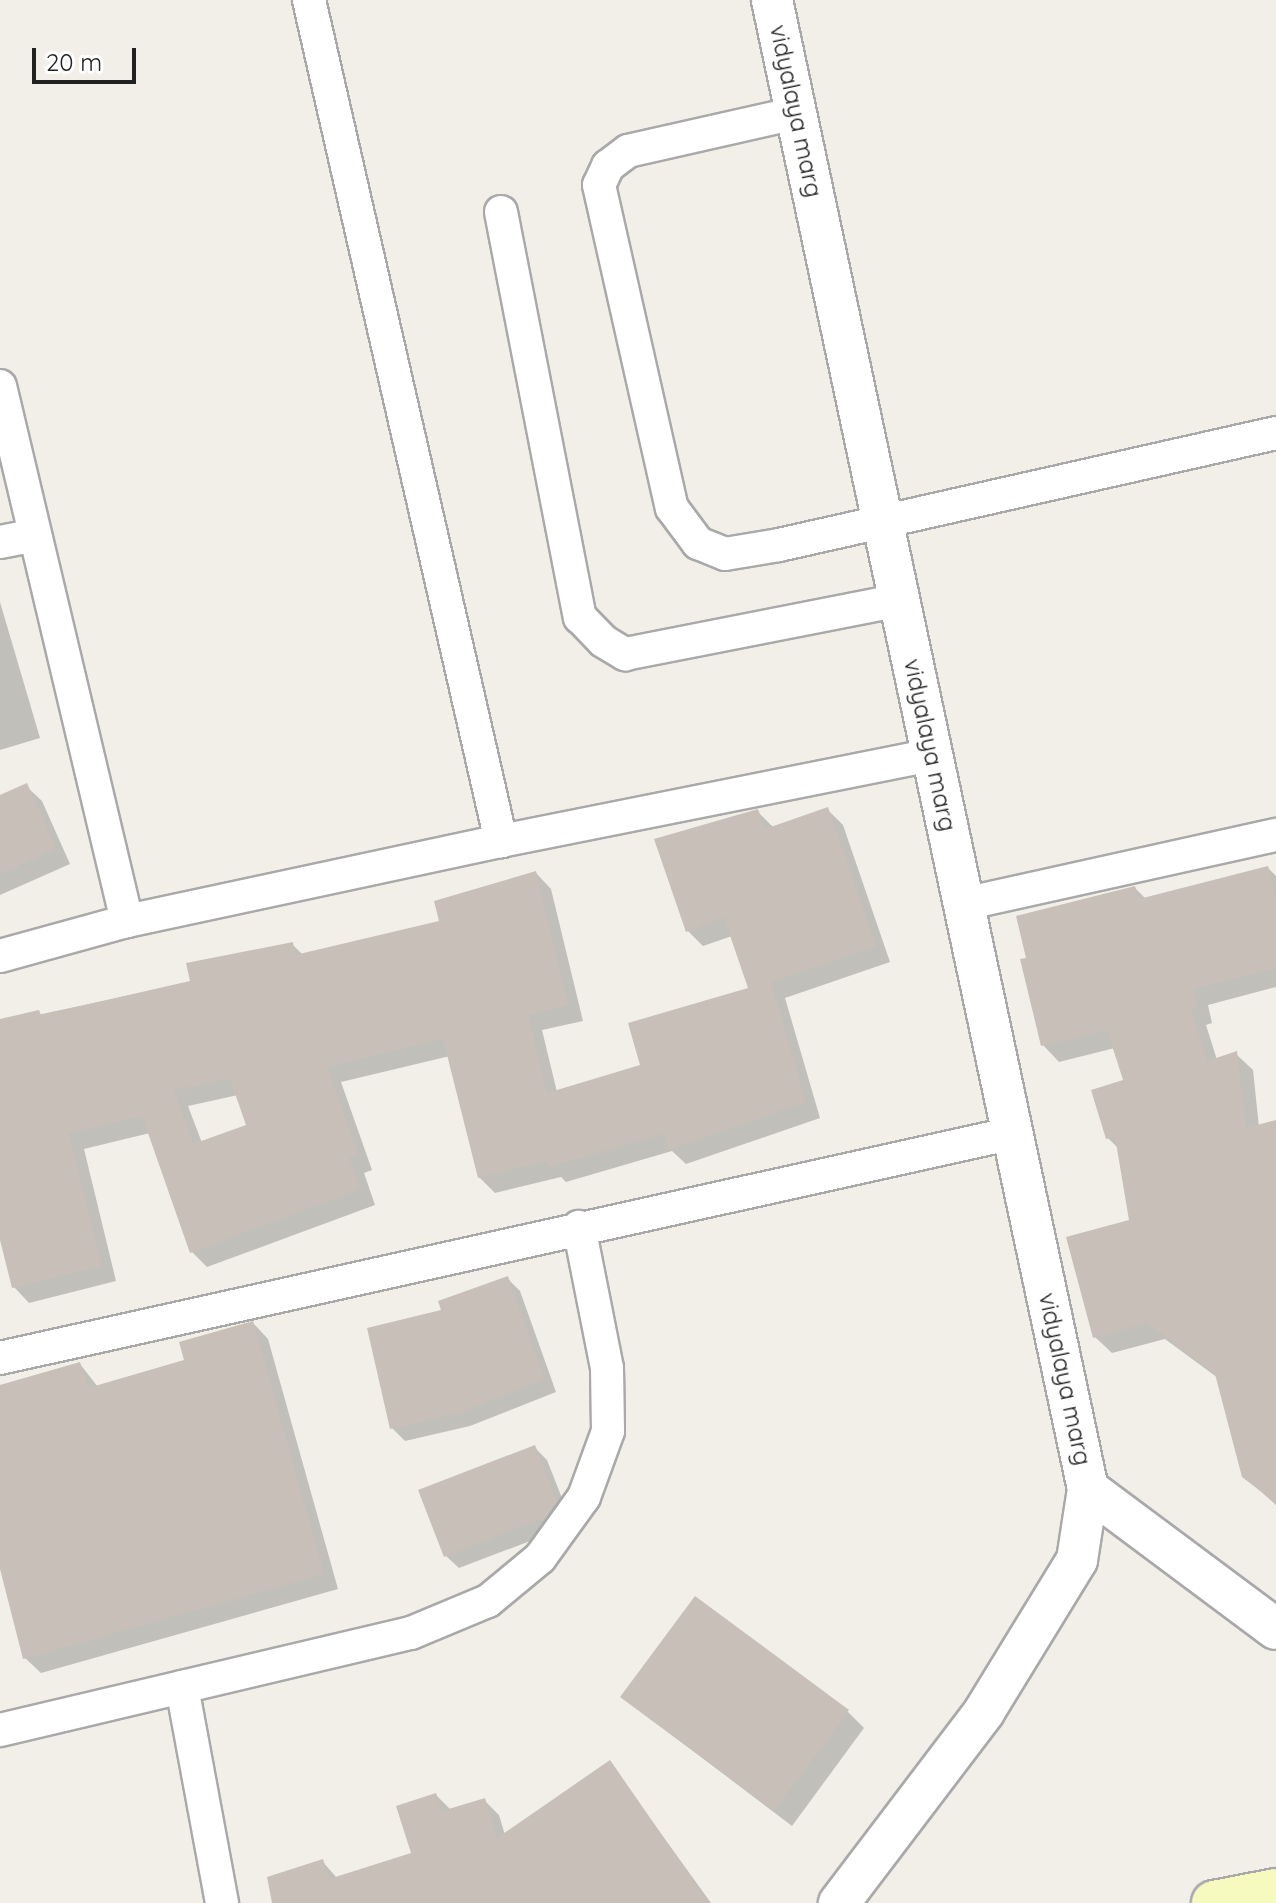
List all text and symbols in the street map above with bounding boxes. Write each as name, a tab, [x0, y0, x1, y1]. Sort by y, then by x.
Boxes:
street label: vidyalaya marg	[764, 22, 828, 200]
scale bar	[36, 32, 140, 82]
text: 20 m	[46, 47, 102, 77]
street label: vidyalaya marg	[898, 656, 962, 834]
street label: vidyalaya marg	[1033, 1290, 1097, 1468]

